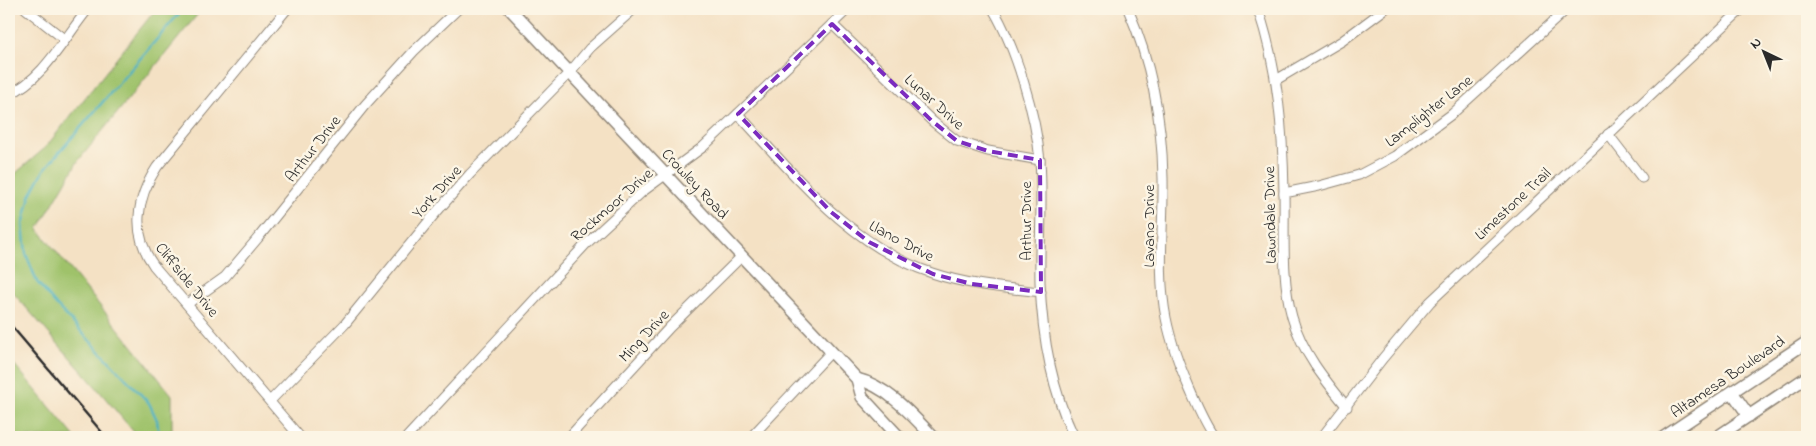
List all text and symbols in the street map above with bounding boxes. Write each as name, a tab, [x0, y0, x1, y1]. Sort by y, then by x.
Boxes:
north arrow	[1738, 28, 1788, 78]
text: N	[1746, 33, 1767, 54]
street label: Lunar Drive	[898, 69, 970, 137]
street label: Lamplighter Lane	[1380, 69, 1479, 154]
street label: Arthur Drive	[280, 110, 348, 188]
street label: Crowley Road	[655, 143, 734, 225]
street label: York Drive	[407, 160, 469, 224]
street label: Rockmoor Drive	[566, 162, 660, 248]
street label: Limestone Trail	[1469, 162, 1557, 247]
street label: Lawndale Drive	[1258, 165, 1284, 264]
street label: Arthur Drive	[1015, 181, 1039, 261]
street label: Lavano Drive	[1138, 184, 1162, 268]
street label: Llano Drive	[864, 215, 939, 269]
street label: Cliffside Drive	[149, 238, 225, 324]
street label: Ming Drive	[613, 304, 676, 368]
street label: Altamesa Boulevard	[1666, 330, 1790, 425]

